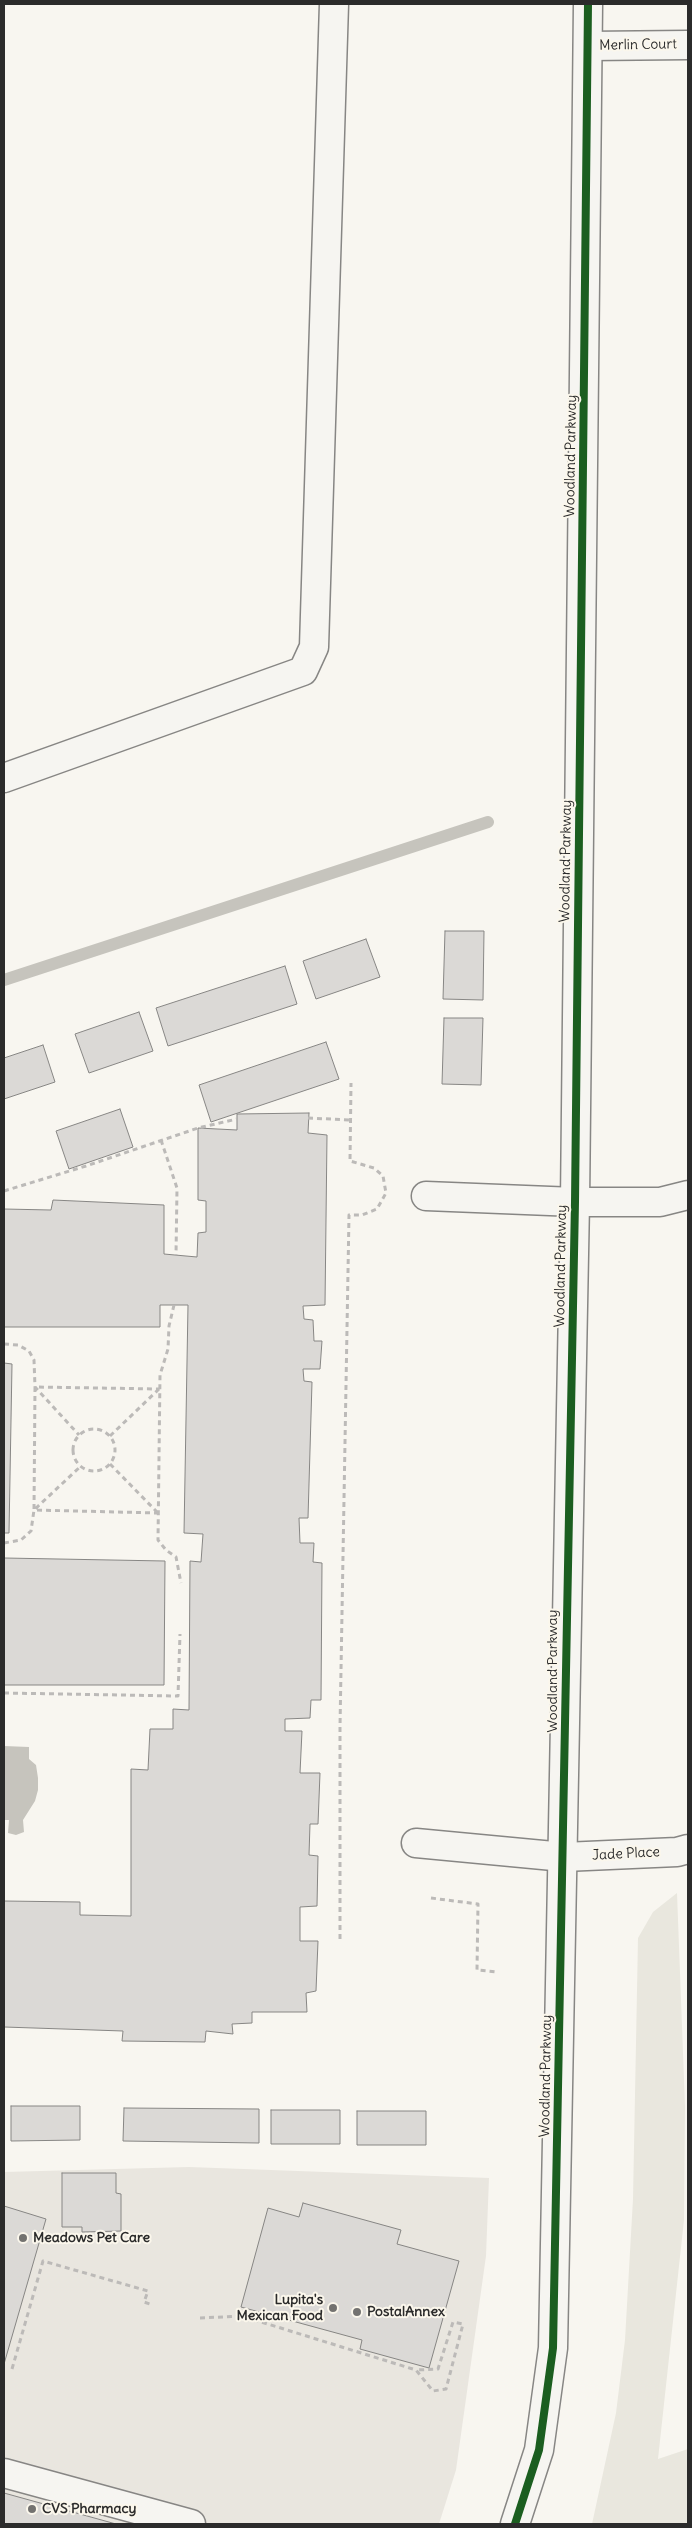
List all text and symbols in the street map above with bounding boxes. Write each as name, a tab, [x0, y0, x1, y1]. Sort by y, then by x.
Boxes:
street label: Merlin Court	[599, 36, 677, 54]
street label: Woodland Parkway	[562, 394, 580, 518]
street label: Woodland Parkway	[557, 799, 575, 923]
street label: Woodland Parkway	[552, 1204, 570, 1328]
street label: Woodland Parkway	[545, 1610, 561, 1732]
street label: Jade Place	[592, 1844, 660, 1864]
street label: Woodland Parkway	[537, 2014, 555, 2138]
place label: Meadows Pet Care	[33, 2230, 150, 2246]
marker: Meadows Pet Care	[17, 2232, 29, 2244]
place label: Lupita's Mexican Food	[236, 2292, 323, 2324]
marker: Lupita's Mexican Food	[327, 2302, 339, 2314]
place label: PostalAnnex	[367, 2304, 445, 2320]
marker: PostalAnnex	[351, 2306, 363, 2318]
place label: CVS Pharmacy	[42, 2501, 137, 2517]
marker: CVS Pharmacy	[26, 2503, 38, 2515]

